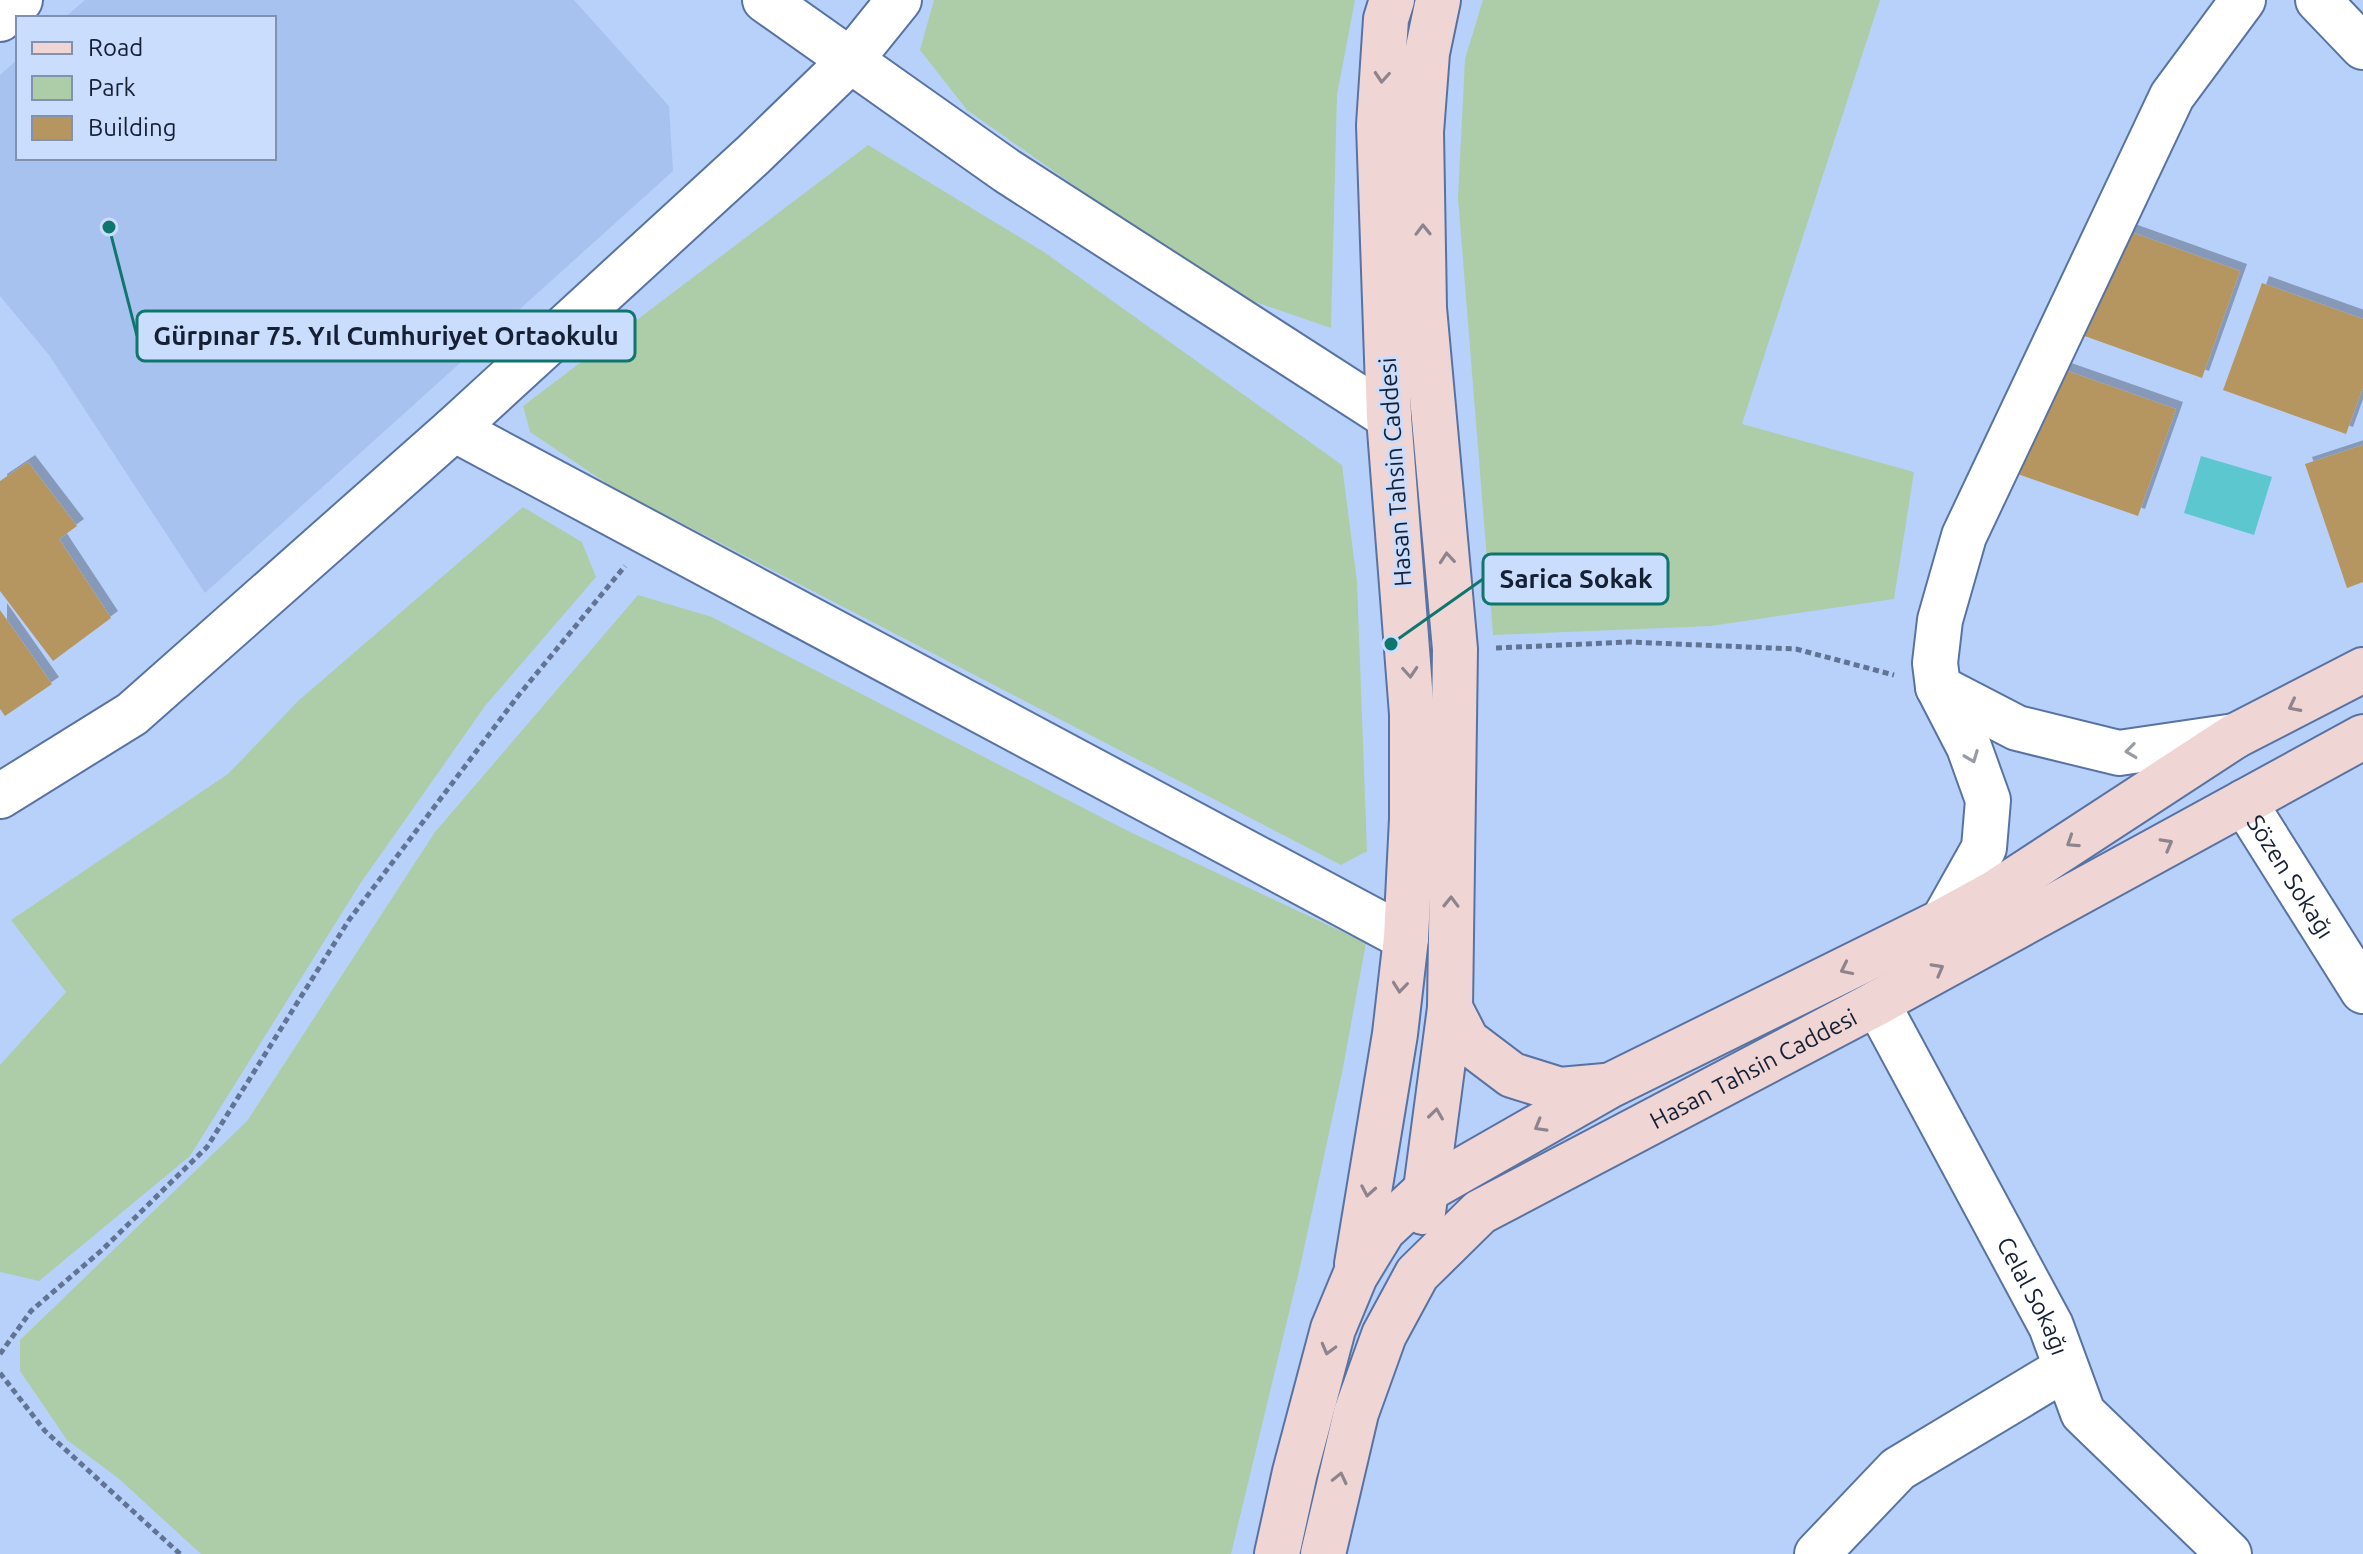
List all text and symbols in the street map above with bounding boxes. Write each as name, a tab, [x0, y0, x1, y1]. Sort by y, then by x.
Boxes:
legend	[16, 16, 276, 160]
text: Road	[88, 34, 143, 61]
one-way arrow	[1374, 71, 1391, 84]
text: Park	[88, 74, 136, 101]
text: Building	[88, 114, 176, 141]
one-way arrow	[1414, 223, 1432, 236]
callout: Gürpınar 75. Yıl Cumhuriyet Ortaokulu	[137, 311, 635, 361]
text: Gürpınar 75. Yıl Cumhuriyet Ortaokulu	[153, 321, 619, 350]
street label: Hasan Tahsin Caddesi	[1374, 357, 1416, 587]
one-way arrow	[1439, 552, 1456, 565]
callout: Sarica Sokak	[1483, 554, 1668, 604]
text: Sarica Sokak	[1499, 564, 1653, 593]
one-way arrow	[1401, 666, 1418, 679]
one-way arrow	[2287, 696, 2302, 712]
one-way arrow	[2124, 742, 2137, 759]
one-way arrow	[1962, 749, 1979, 763]
street label: Sözen Sokağı	[2242, 810, 2340, 943]
one-way arrow	[2067, 832, 2081, 847]
one-way arrow	[2158, 839, 2173, 854]
one-way arrow	[1442, 895, 1460, 908]
one-way arrow	[1840, 959, 1854, 975]
one-way arrow	[1930, 963, 1944, 979]
one-way arrow	[1392, 981, 1409, 994]
street label: Hasan Tahsin Caddesi	[1645, 1003, 1861, 1134]
one-way arrow	[1427, 1107, 1444, 1120]
one-way arrow	[1534, 1116, 1549, 1132]
one-way arrow	[1361, 1184, 1378, 1198]
street label: Celal Sokağı	[1992, 1232, 2074, 1359]
one-way arrow	[1321, 1341, 1337, 1355]
one-way arrow	[1331, 1472, 1348, 1485]

